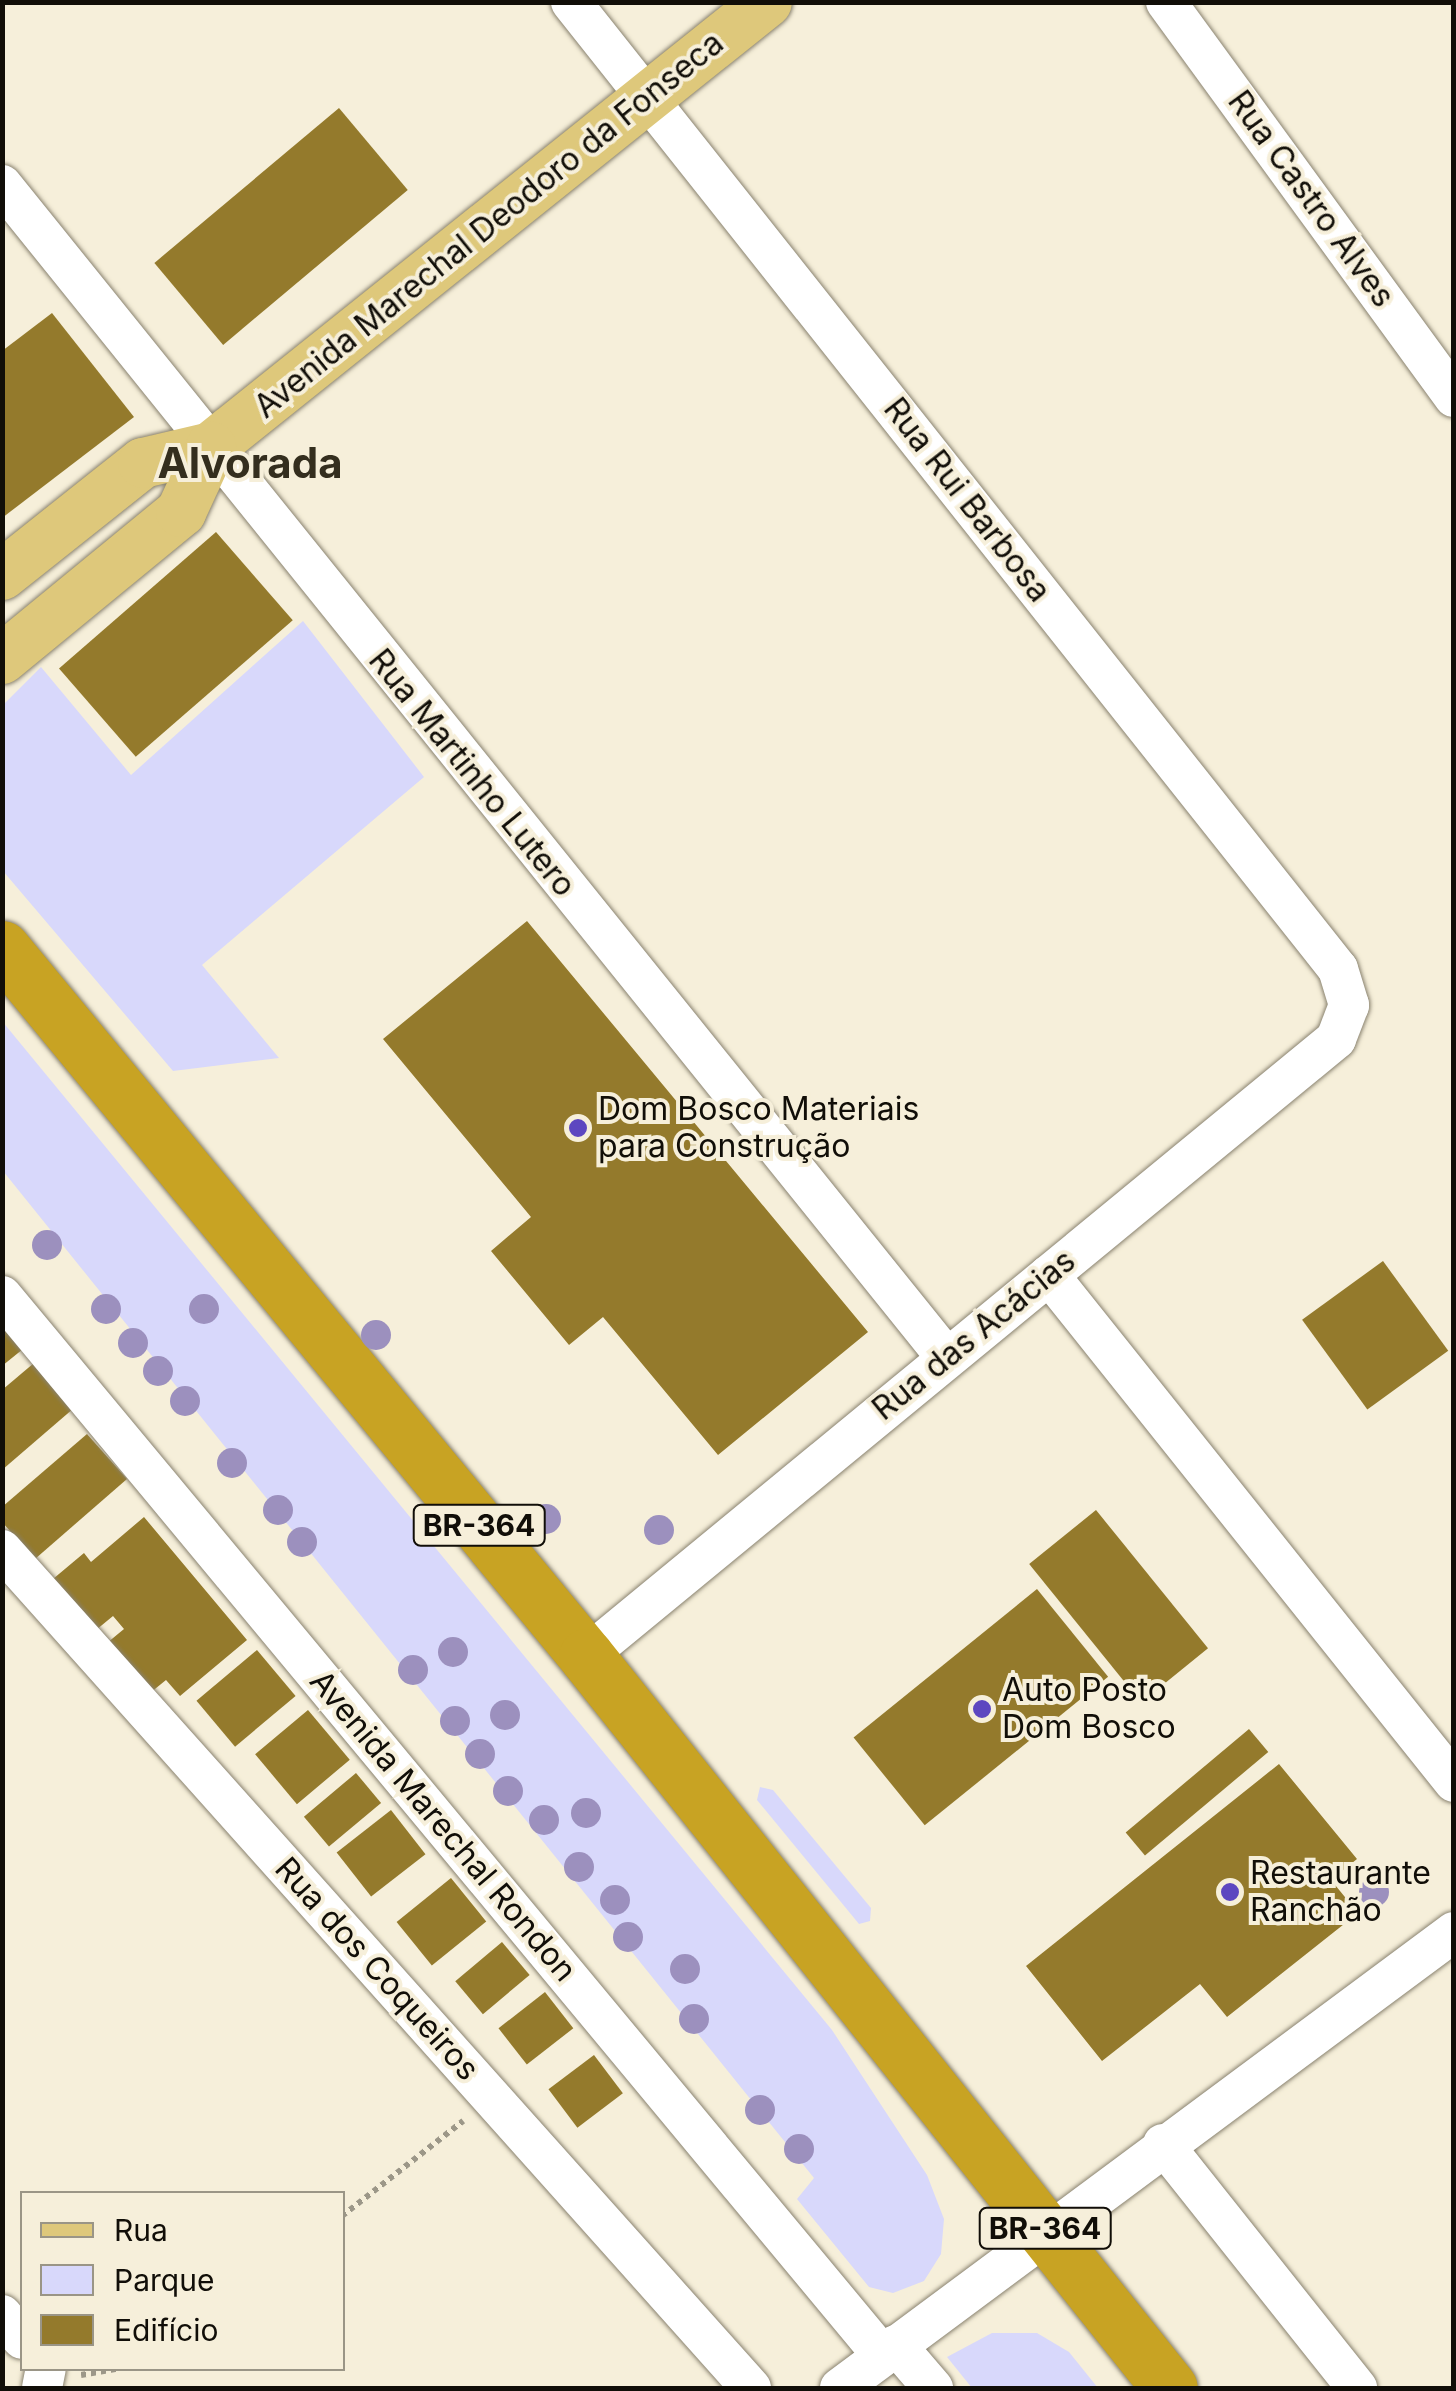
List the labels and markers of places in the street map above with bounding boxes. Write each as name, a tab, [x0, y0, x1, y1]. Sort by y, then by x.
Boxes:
place label: Dom Bosco Materiais para Construção	[598, 1091, 919, 1166]
marker: Dom Bosco Materiais para Construção	[567, 1117, 589, 1139]
place label: Auto Posto Dom Bosco	[1002, 1672, 1176, 1747]
marker: Auto Posto Dom Bosco	[971, 1698, 993, 1720]
place label: Restaurante Ranchão	[1250, 1855, 1431, 1930]
marker: Restaurante Ranchão	[1219, 1881, 1241, 1903]

